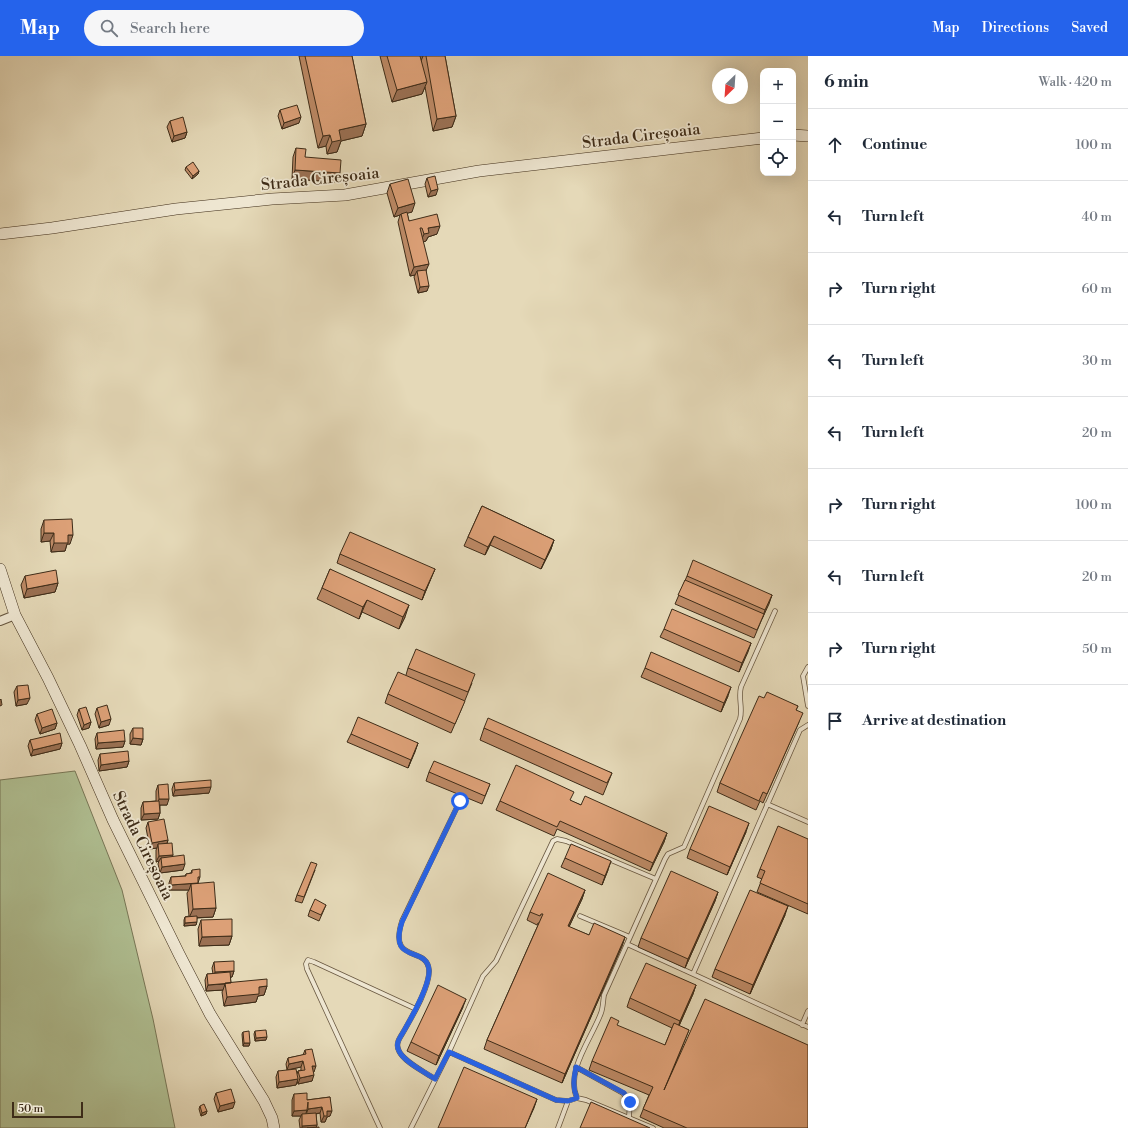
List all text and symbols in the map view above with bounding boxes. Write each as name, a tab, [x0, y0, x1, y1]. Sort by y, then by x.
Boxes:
search box	[84, 10, 364, 46]
text: Map	[20, 16, 60, 40]
icon: search	[98, 17, 120, 39]
text: Search here	[130, 19, 210, 38]
text: Map	[932, 19, 960, 37]
text: Directions	[982, 19, 1049, 37]
text: Saved	[1071, 19, 1108, 37]
north arrow	[712, 68, 748, 104]
map controls	[760, 68, 796, 176]
button: +	[760, 68, 796, 104]
text: 6 min	[824, 71, 869, 93]
text: Walk · 420 m	[1038, 74, 1112, 90]
button: −	[760, 104, 796, 140]
street label: Strada Cireșoaia	[581, 119, 702, 153]
icon: ahead	[824, 134, 846, 156]
text: Continue	[862, 135, 927, 154]
text: 100 m	[1076, 137, 1112, 153]
button: locate	[760, 140, 796, 176]
street label: Strada Cireșoaia	[260, 163, 381, 195]
icon: left	[824, 206, 846, 228]
text: Turn left	[862, 207, 924, 226]
text: 40 m	[1082, 209, 1112, 225]
icon: right	[824, 278, 846, 300]
text: Turn right	[862, 279, 936, 298]
text: 60 m	[1081, 281, 1112, 297]
icon: left	[824, 350, 846, 372]
text: Turn left	[862, 351, 924, 370]
text: 30 m	[1082, 353, 1112, 369]
icon: left	[824, 422, 846, 444]
text: Turn left	[862, 423, 924, 442]
text: 20 m	[1082, 425, 1112, 441]
icon: right	[824, 494, 846, 516]
text: Turn right	[862, 495, 936, 514]
text: 100 m	[1076, 497, 1112, 513]
icon: left	[824, 566, 846, 588]
text: Turn left	[862, 567, 924, 586]
text: 20 m	[1082, 569, 1112, 585]
icon: right	[824, 638, 846, 660]
text: Turn right	[862, 639, 936, 658]
text: 50 m	[1082, 641, 1112, 657]
icon: arrive	[824, 710, 846, 732]
text: Arrive at destination	[862, 711, 1006, 730]
street label: Strada Cireșoaia	[108, 788, 179, 904]
route start	[451, 792, 469, 810]
route end	[621, 1093, 639, 1111]
scale bar	[12, 1100, 83, 1119]
text: 50 m	[18, 1102, 43, 1116]

